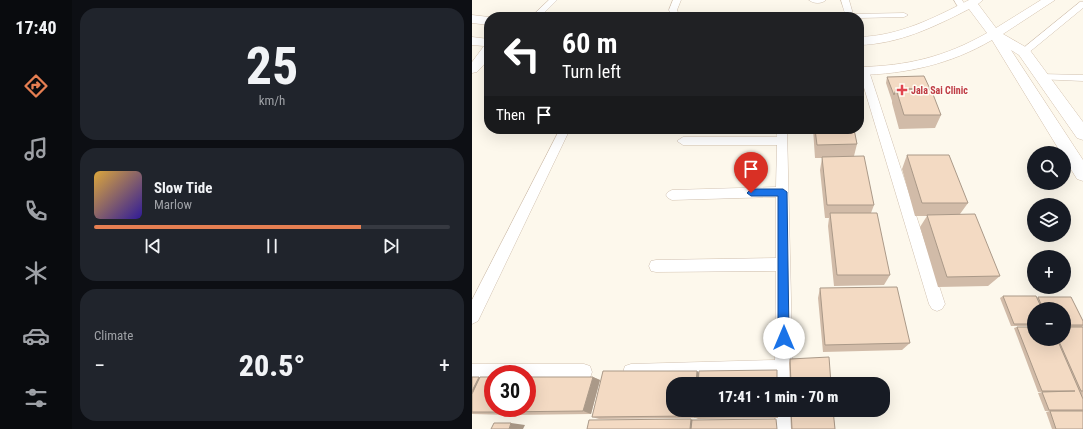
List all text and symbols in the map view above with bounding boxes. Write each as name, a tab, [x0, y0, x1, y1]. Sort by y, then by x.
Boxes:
text: 17:40	[15, 17, 57, 38]
text: 60 m	[562, 27, 618, 60]
icon: left	[496, 28, 548, 80]
text: 25	[246, 36, 298, 97]
text: Turn left	[562, 61, 621, 82]
icon: directions	[22, 72, 50, 100]
marker: Jala Sai Clinic	[896, 84, 908, 96]
place label: Jala Sai Clinic	[911, 85, 968, 96]
text: km/h	[259, 93, 285, 108]
icon: arrive	[533, 104, 555, 126]
text: Then	[496, 106, 525, 124]
icon: music	[22, 135, 50, 163]
map controls	[1027, 146, 1071, 346]
button: search	[1027, 146, 1071, 190]
pin	[734, 152, 768, 193]
icon: arrive	[740, 158, 762, 180]
text: Slow Tide	[154, 179, 212, 197]
icon: phone	[22, 197, 50, 225]
text: Marlow	[154, 197, 192, 212]
button: layers	[1027, 198, 1071, 242]
icon: previous	[142, 235, 164, 257]
icon: pause	[261, 235, 283, 257]
icon: next	[380, 235, 402, 257]
button: +	[1027, 250, 1071, 294]
icon: climate	[22, 259, 50, 287]
button: −	[1027, 302, 1071, 346]
position arrow	[763, 317, 805, 359]
icon: car	[22, 322, 50, 350]
text: Climate	[94, 328, 133, 343]
text: 20.5°	[239, 348, 305, 383]
text: −	[94, 353, 105, 378]
text: +	[439, 353, 450, 378]
speed limit sign: 30	[484, 365, 536, 417]
icon: filters	[22, 384, 50, 412]
text: 17:41 · 1 min · 70 m	[718, 388, 838, 406]

